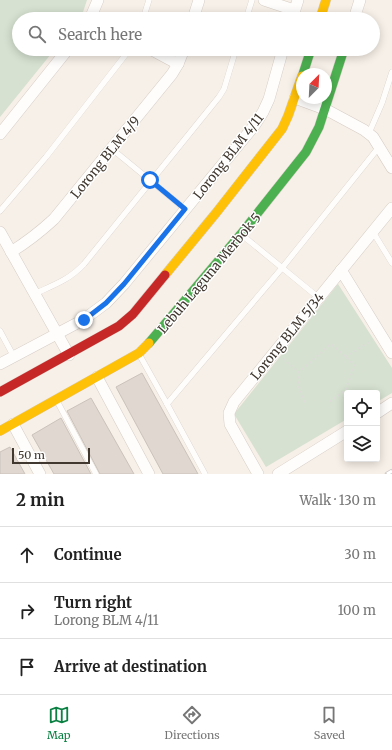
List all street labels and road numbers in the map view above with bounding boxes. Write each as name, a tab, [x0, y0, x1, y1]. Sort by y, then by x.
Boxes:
street label: Lorong BLM 4/11	[189, 110, 267, 203]
street label: Lorong BLM 4/9	[67, 113, 144, 202]
street label: Lebuh Laguna Merbok 5	[154, 210, 265, 337]
street label: Lorong BLM 5/34	[247, 289, 328, 384]

